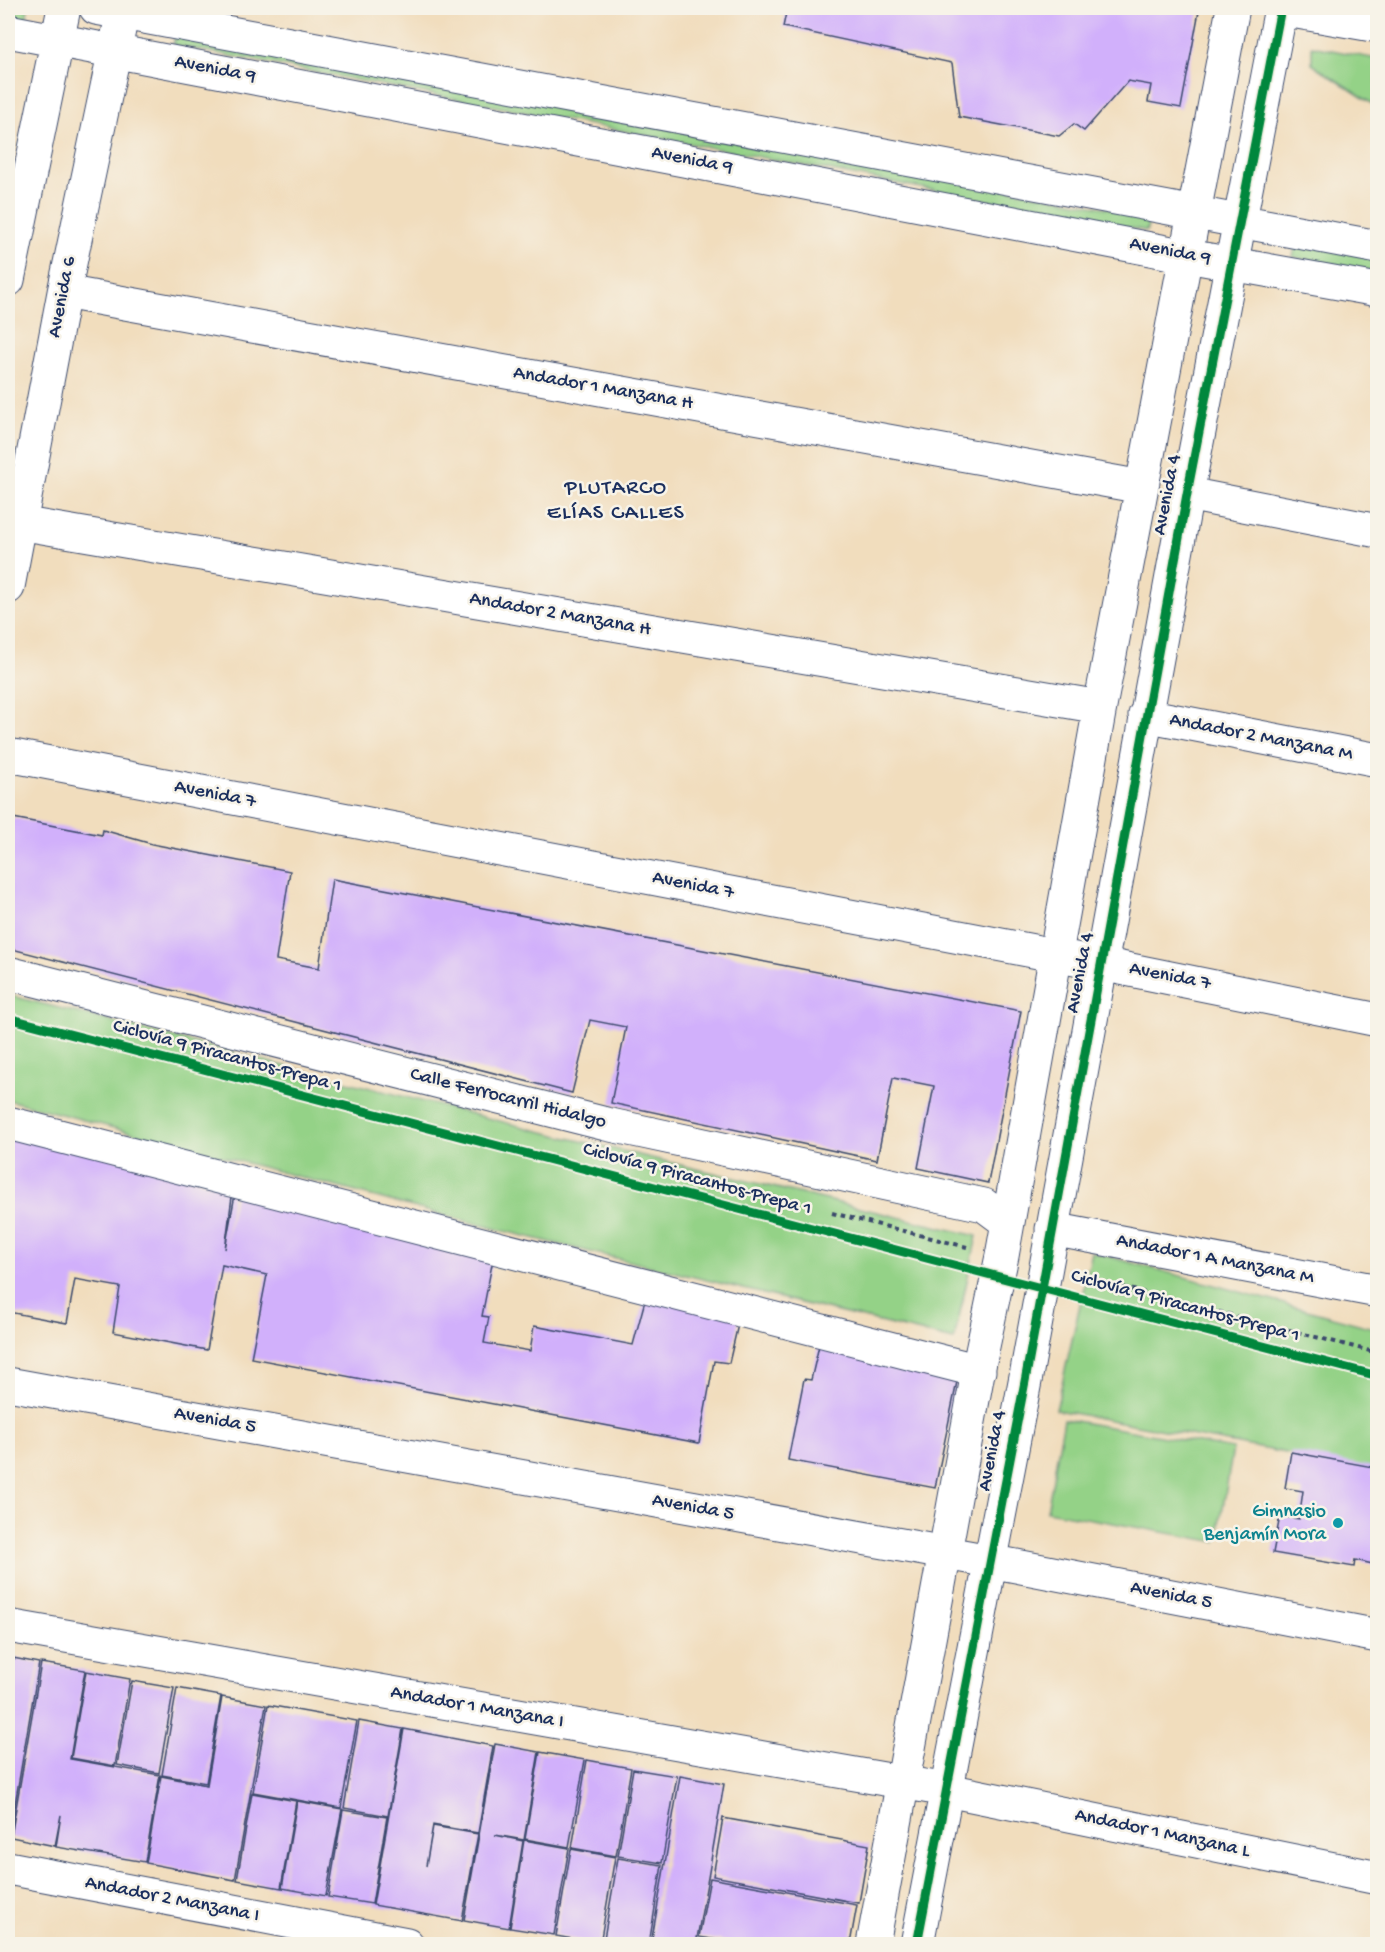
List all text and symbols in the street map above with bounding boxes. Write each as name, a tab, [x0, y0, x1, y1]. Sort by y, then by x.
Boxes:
street label: Avenida 9	[172, 51, 258, 89]
street label: Avenida 9	[649, 142, 735, 180]
street label: Avenida 9	[1127, 233, 1213, 271]
street label: Avenida 6	[44, 253, 82, 340]
street label: Andador 1 Manzana H	[511, 362, 695, 416]
street label: Avenida 4	[1149, 452, 1187, 537]
district label: PLUTARCO ELÍAS CALLES	[547, 476, 685, 527]
street label: Andador 2 Manzana H	[468, 588, 653, 642]
street label: Andador 2 Manzana M	[1167, 709, 1355, 767]
street label: Avenida 7	[172, 776, 258, 814]
street label: Avenida 7	[650, 867, 736, 905]
street label: Avenida 4	[1062, 930, 1100, 1015]
street label: Avenida 7	[1127, 958, 1213, 996]
street label: Ciclovía 9 Piracantos-Prepa 1	[110, 1015, 344, 1099]
street label: Calle Ferrocarril Hidalgo	[408, 1064, 608, 1134]
street label: Ciclovía 9 Piracantos-Prepa 1	[580, 1138, 814, 1222]
street label: Andador 1 A Manzana M	[1114, 1230, 1316, 1290]
street label: Ciclovía 9 Piracantos-Prepa 1	[1068, 1265, 1302, 1349]
street label: Avenida 5	[172, 1402, 258, 1440]
street label: Avenida 4	[974, 1408, 1012, 1493]
street label: Avenida 5	[650, 1489, 736, 1527]
place label: Gimnasio Benjamín Mora	[1203, 1501, 1327, 1547]
marker: Gimnasio Benjamín Mora	[1331, 1516, 1345, 1530]
street label: Avenida 5	[1128, 1577, 1214, 1615]
street label: Andador 1 Manzana I	[389, 1681, 565, 1735]
street label: Andador 1 Manzana L	[1073, 1804, 1252, 1864]
street label: Andador 2 Manzana I	[83, 1872, 261, 1928]

